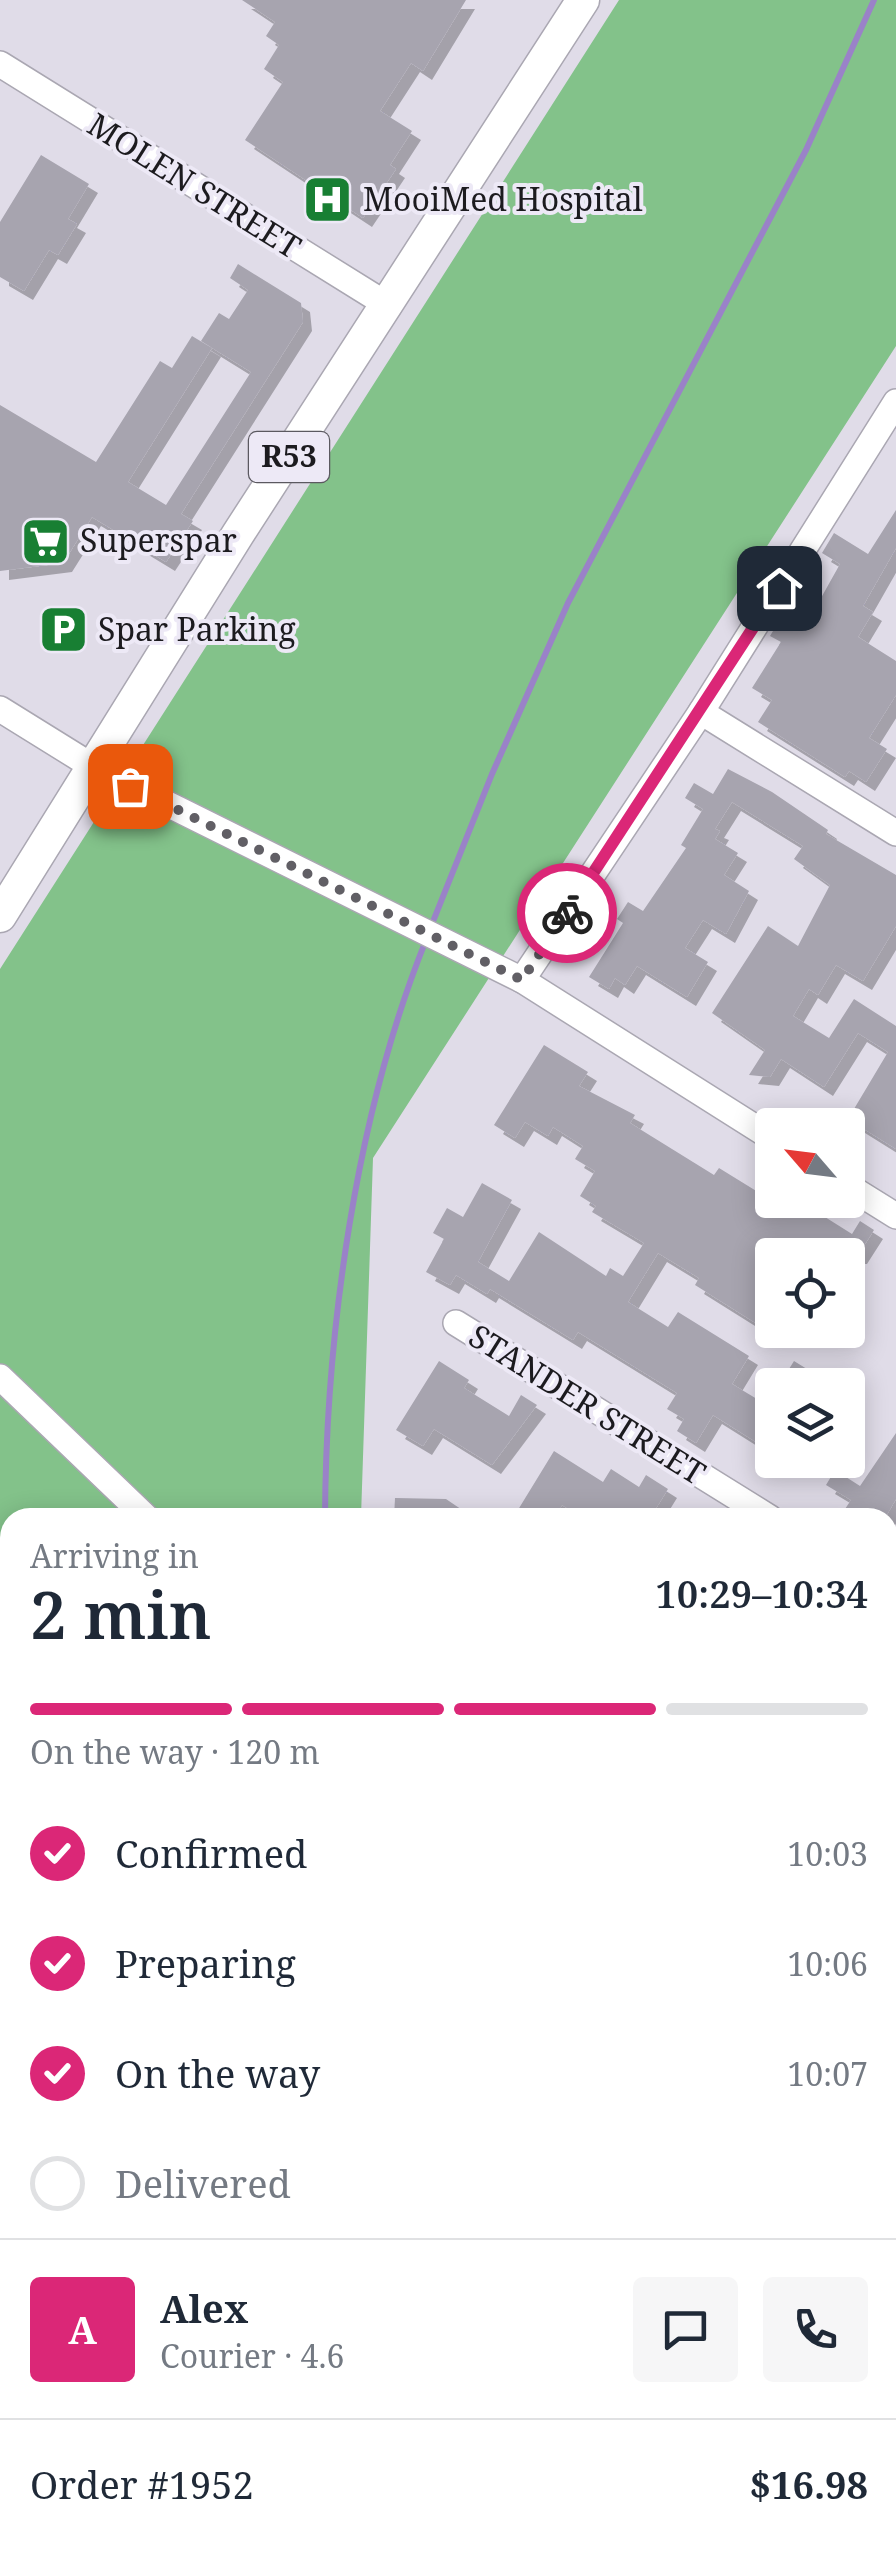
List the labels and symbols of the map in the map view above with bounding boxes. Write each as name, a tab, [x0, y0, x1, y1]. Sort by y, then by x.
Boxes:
street label: MOLEN STREET	[80, 102, 309, 267]
hospital icon: MooiMed Hospital	[302, 174, 354, 226]
place label: MooiMed Hospital	[363, 177, 643, 220]
road number: R53	[249, 432, 329, 482]
supermarket icon: Superspar	[19, 515, 71, 567]
place label: Superspar	[80, 518, 237, 561]
pin	[737, 546, 822, 631]
parking icon: Spar Parking	[37, 604, 89, 656]
place label: Spar Parking	[98, 607, 296, 650]
pin	[88, 744, 173, 829]
courier	[517, 863, 617, 963]
north arrow	[755, 1108, 865, 1218]
street label: STANDER STREET	[462, 1314, 714, 1494]

